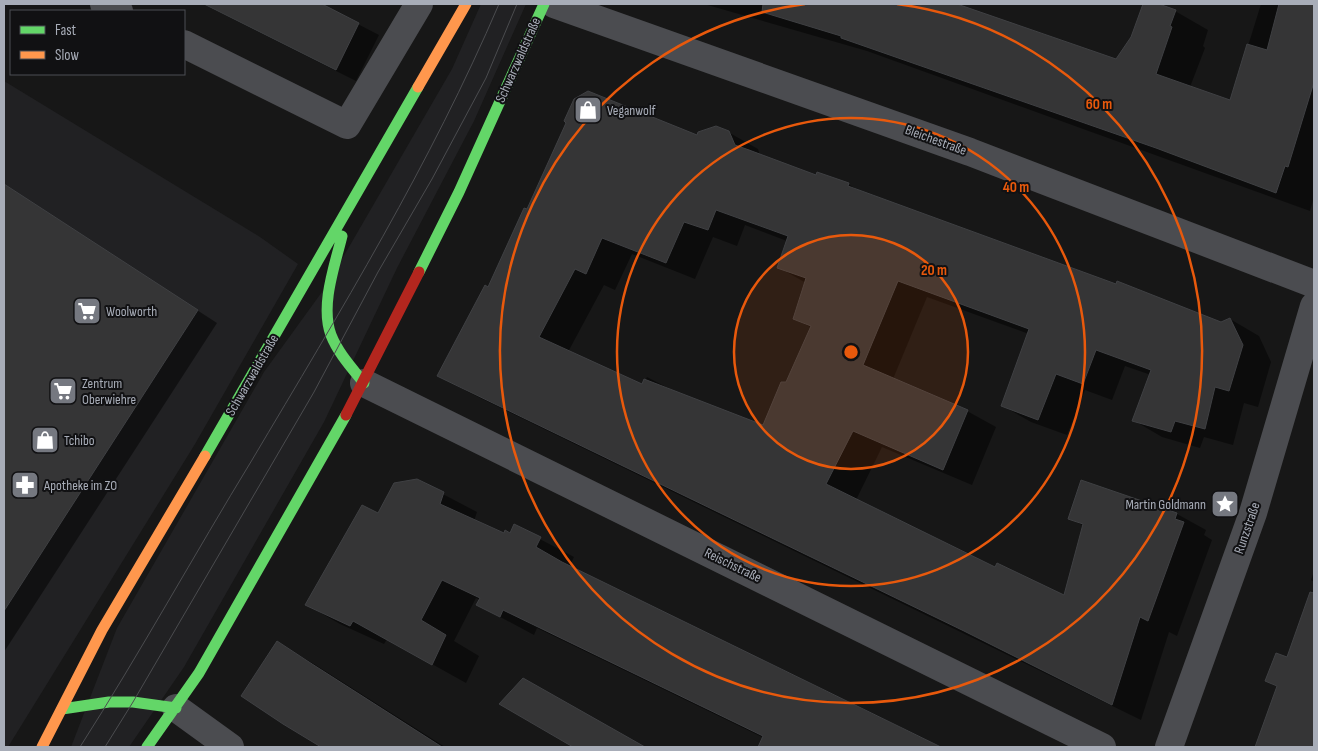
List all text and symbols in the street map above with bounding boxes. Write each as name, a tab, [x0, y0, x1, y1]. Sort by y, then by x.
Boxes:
legend	[10, 10, 185, 75]
street label: Schwarzwaldstraße	[492, 15, 544, 105]
text: Fast	[55, 21, 77, 40]
text: Slow	[55, 46, 79, 65]
shop icon: Veganwolf	[573, 95, 603, 125]
text: 60 m	[1086, 95, 1112, 114]
place label: Veganwolf	[607, 102, 656, 119]
street label: Bleichestraße	[903, 121, 969, 159]
text: 40 m	[1003, 178, 1029, 197]
text: 20 m	[921, 261, 947, 280]
supermarket icon: Woolworth	[72, 296, 102, 326]
place label: Woolworth	[106, 303, 157, 320]
street label: Schwarzwaldstraße	[222, 331, 282, 419]
centre of rings	[842, 343, 860, 361]
place label: Zentrum Oberwiehre	[82, 375, 136, 408]
supermarket icon: Zentrum Oberwiehre	[48, 376, 78, 406]
shop icon: Tchibo	[30, 425, 60, 455]
place label: Tchibo	[64, 432, 95, 449]
pharmacy icon: Apotheke im ZO	[10, 470, 40, 500]
place label: Apotheke im ZO	[43, 477, 117, 494]
place icon: Martin Goldmann	[1210, 489, 1240, 519]
place label: Martin Goldmann	[1125, 496, 1206, 513]
street label: Runzstraße	[1230, 500, 1264, 556]
street label: Reischstraße	[702, 544, 764, 586]

